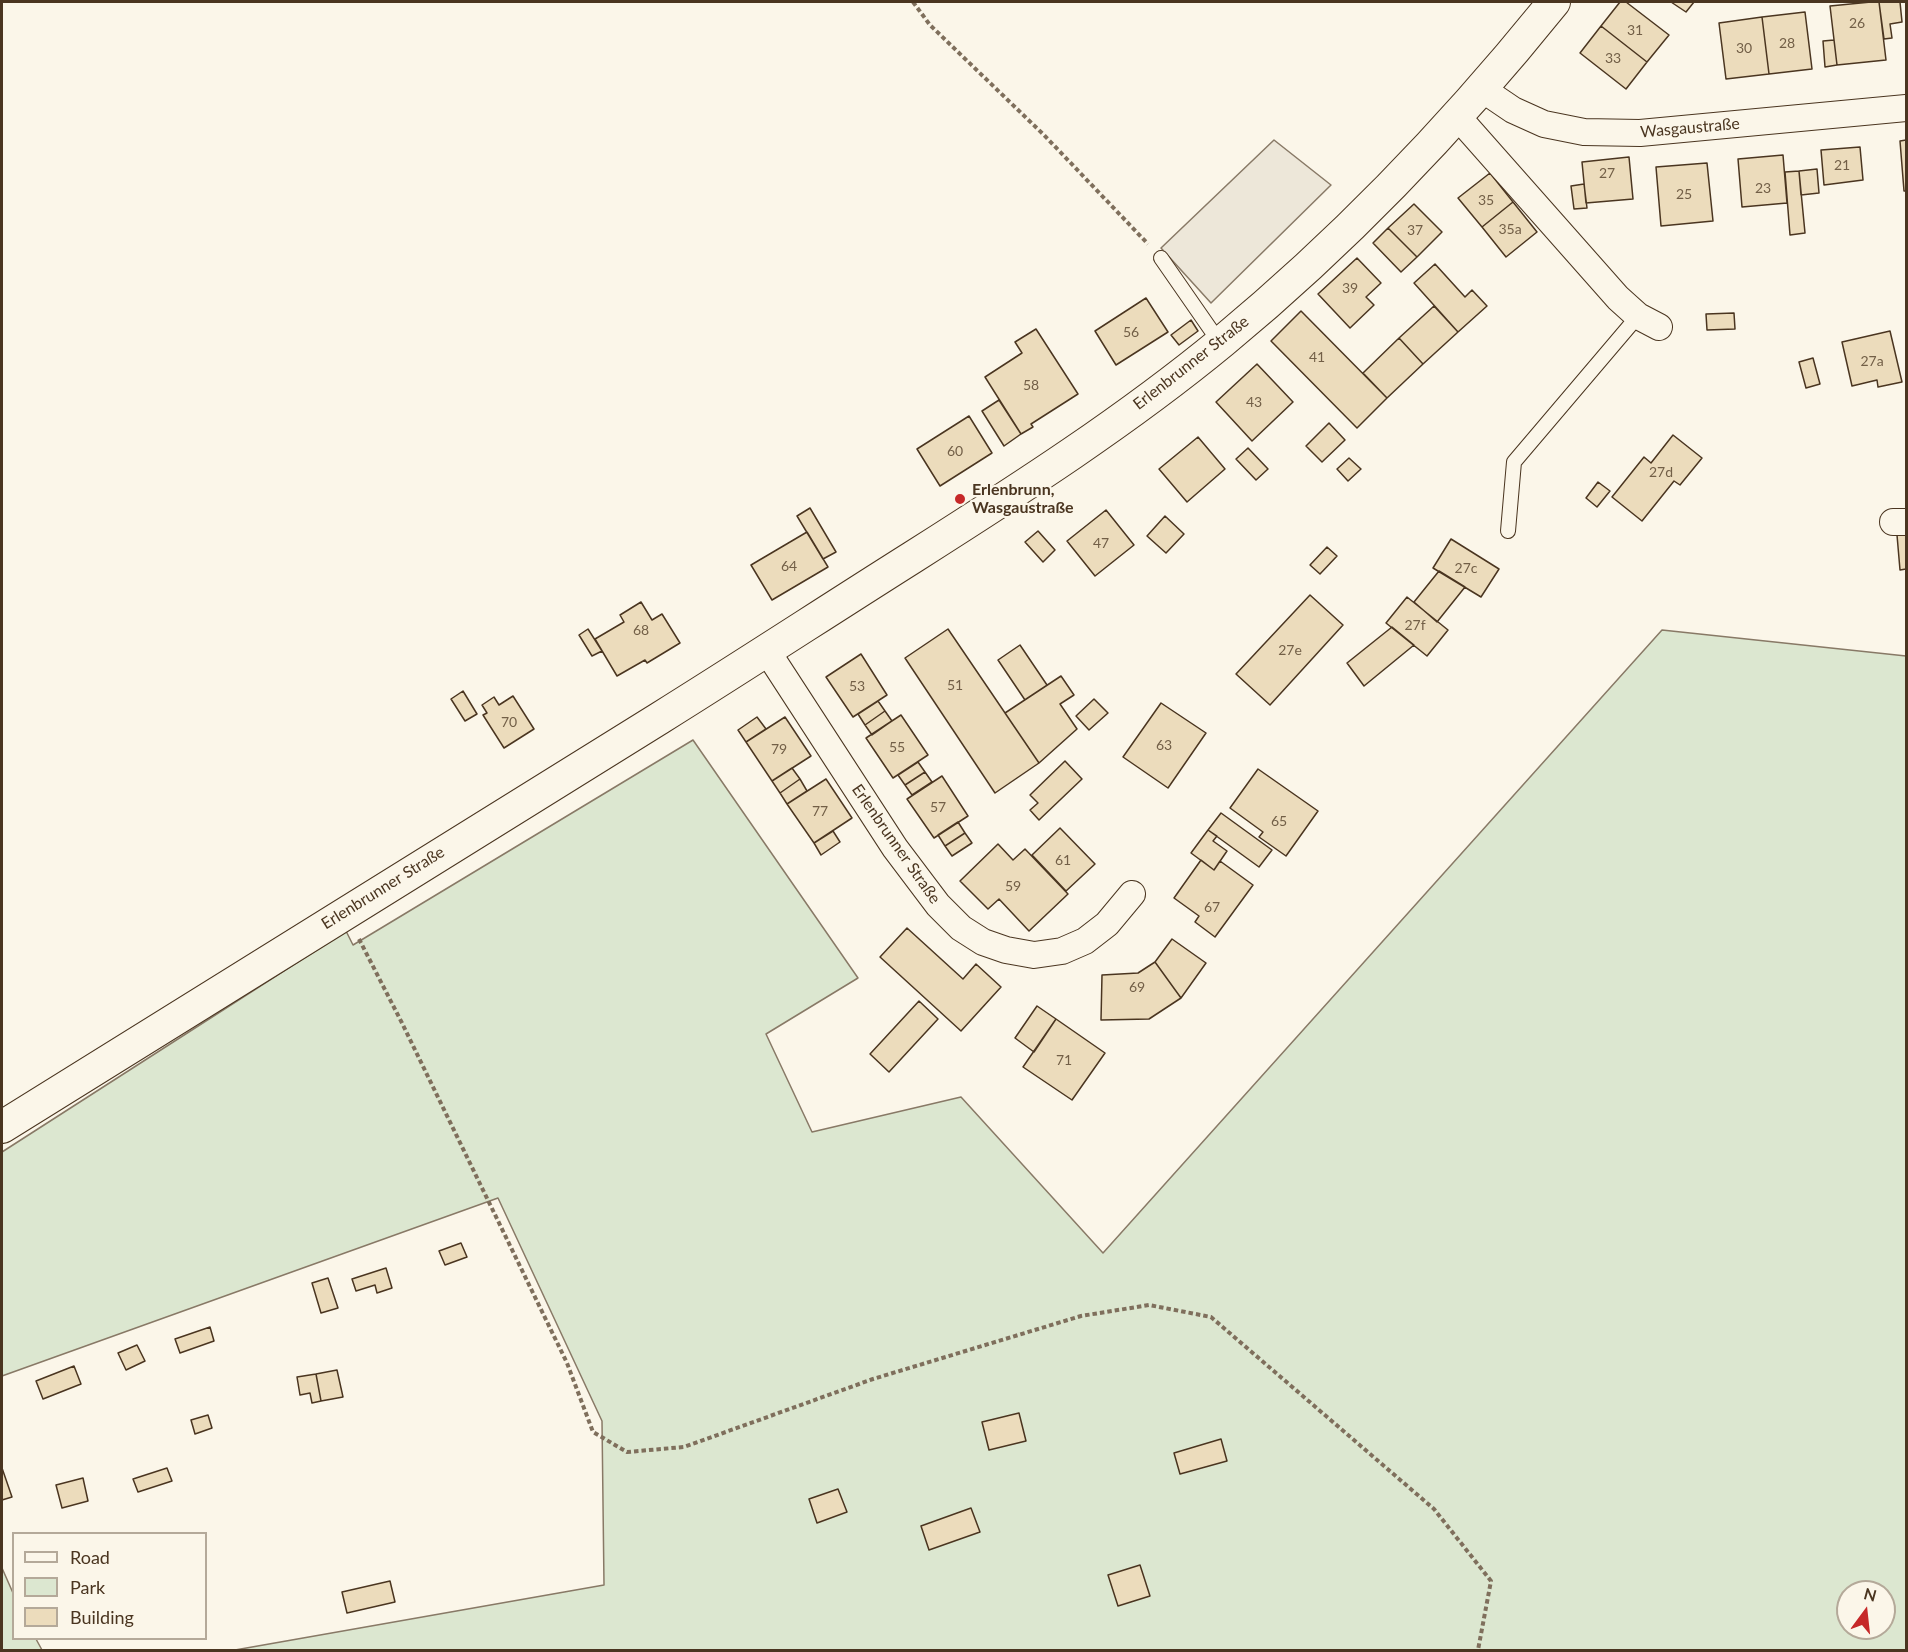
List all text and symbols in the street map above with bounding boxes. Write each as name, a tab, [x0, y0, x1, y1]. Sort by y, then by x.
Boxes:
house number: 26	[1849, 15, 1865, 31]
house number: 31	[1627, 22, 1643, 38]
house number: 28	[1779, 35, 1795, 51]
house number: 30	[1736, 40, 1752, 56]
house number: 33	[1605, 50, 1621, 66]
street label: Wasgaustraße	[1639, 114, 1741, 142]
house number: 21	[1834, 157, 1850, 173]
house number: 27	[1599, 165, 1615, 181]
house number: 23	[1755, 180, 1771, 196]
house number: 25	[1676, 186, 1692, 202]
house number: 35	[1478, 192, 1494, 208]
house number: 35a	[1498, 221, 1522, 237]
house number: 37	[1407, 222, 1423, 238]
house number: 39	[1342, 280, 1358, 296]
street label: Erlenbrunner Straße	[1129, 312, 1253, 414]
house number: 56	[1123, 324, 1139, 340]
house number: 41	[1309, 349, 1325, 365]
house number: 27a	[1860, 353, 1884, 369]
house number: 58	[1023, 377, 1039, 393]
house number: 43	[1246, 394, 1262, 410]
house number: 60	[947, 443, 963, 459]
house number: 27d	[1649, 464, 1673, 480]
place label: Erlenbrunn, Wasgaustraße	[972, 480, 1074, 518]
marker: Erlenbrunn, Wasgaustraße	[953, 492, 967, 506]
house number: 47	[1093, 535, 1109, 551]
house number: 64	[781, 558, 797, 574]
house number: 27c	[1455, 560, 1477, 576]
house number: 27f	[1404, 617, 1426, 633]
house number: 68	[633, 622, 649, 638]
house number: 27e	[1278, 642, 1302, 658]
house number: 51	[947, 677, 963, 693]
house number: 53	[849, 678, 865, 694]
house number: 70	[501, 714, 517, 730]
house number: 63	[1156, 737, 1172, 753]
house number: 55	[889, 739, 905, 755]
house number: 79	[771, 741, 787, 757]
street label: Erlenbrunner Straße	[848, 781, 944, 907]
house number: 57	[930, 799, 946, 815]
house number: 77	[812, 803, 828, 819]
house number: 65	[1271, 813, 1287, 829]
street label: Erlenbrunner Straße	[318, 842, 448, 934]
house number: 61	[1055, 852, 1071, 868]
house number: 59	[1005, 878, 1021, 894]
house number: 67	[1204, 899, 1220, 915]
house number: 69	[1129, 979, 1145, 995]
house number: 71	[1056, 1052, 1072, 1068]
legend	[12, 1532, 207, 1640]
text: Road	[70, 1546, 110, 1568]
text: Park	[70, 1576, 105, 1598]
north arrow	[1836, 1580, 1896, 1640]
text: N	[1862, 1583, 1879, 1605]
text: Building	[70, 1606, 134, 1628]

